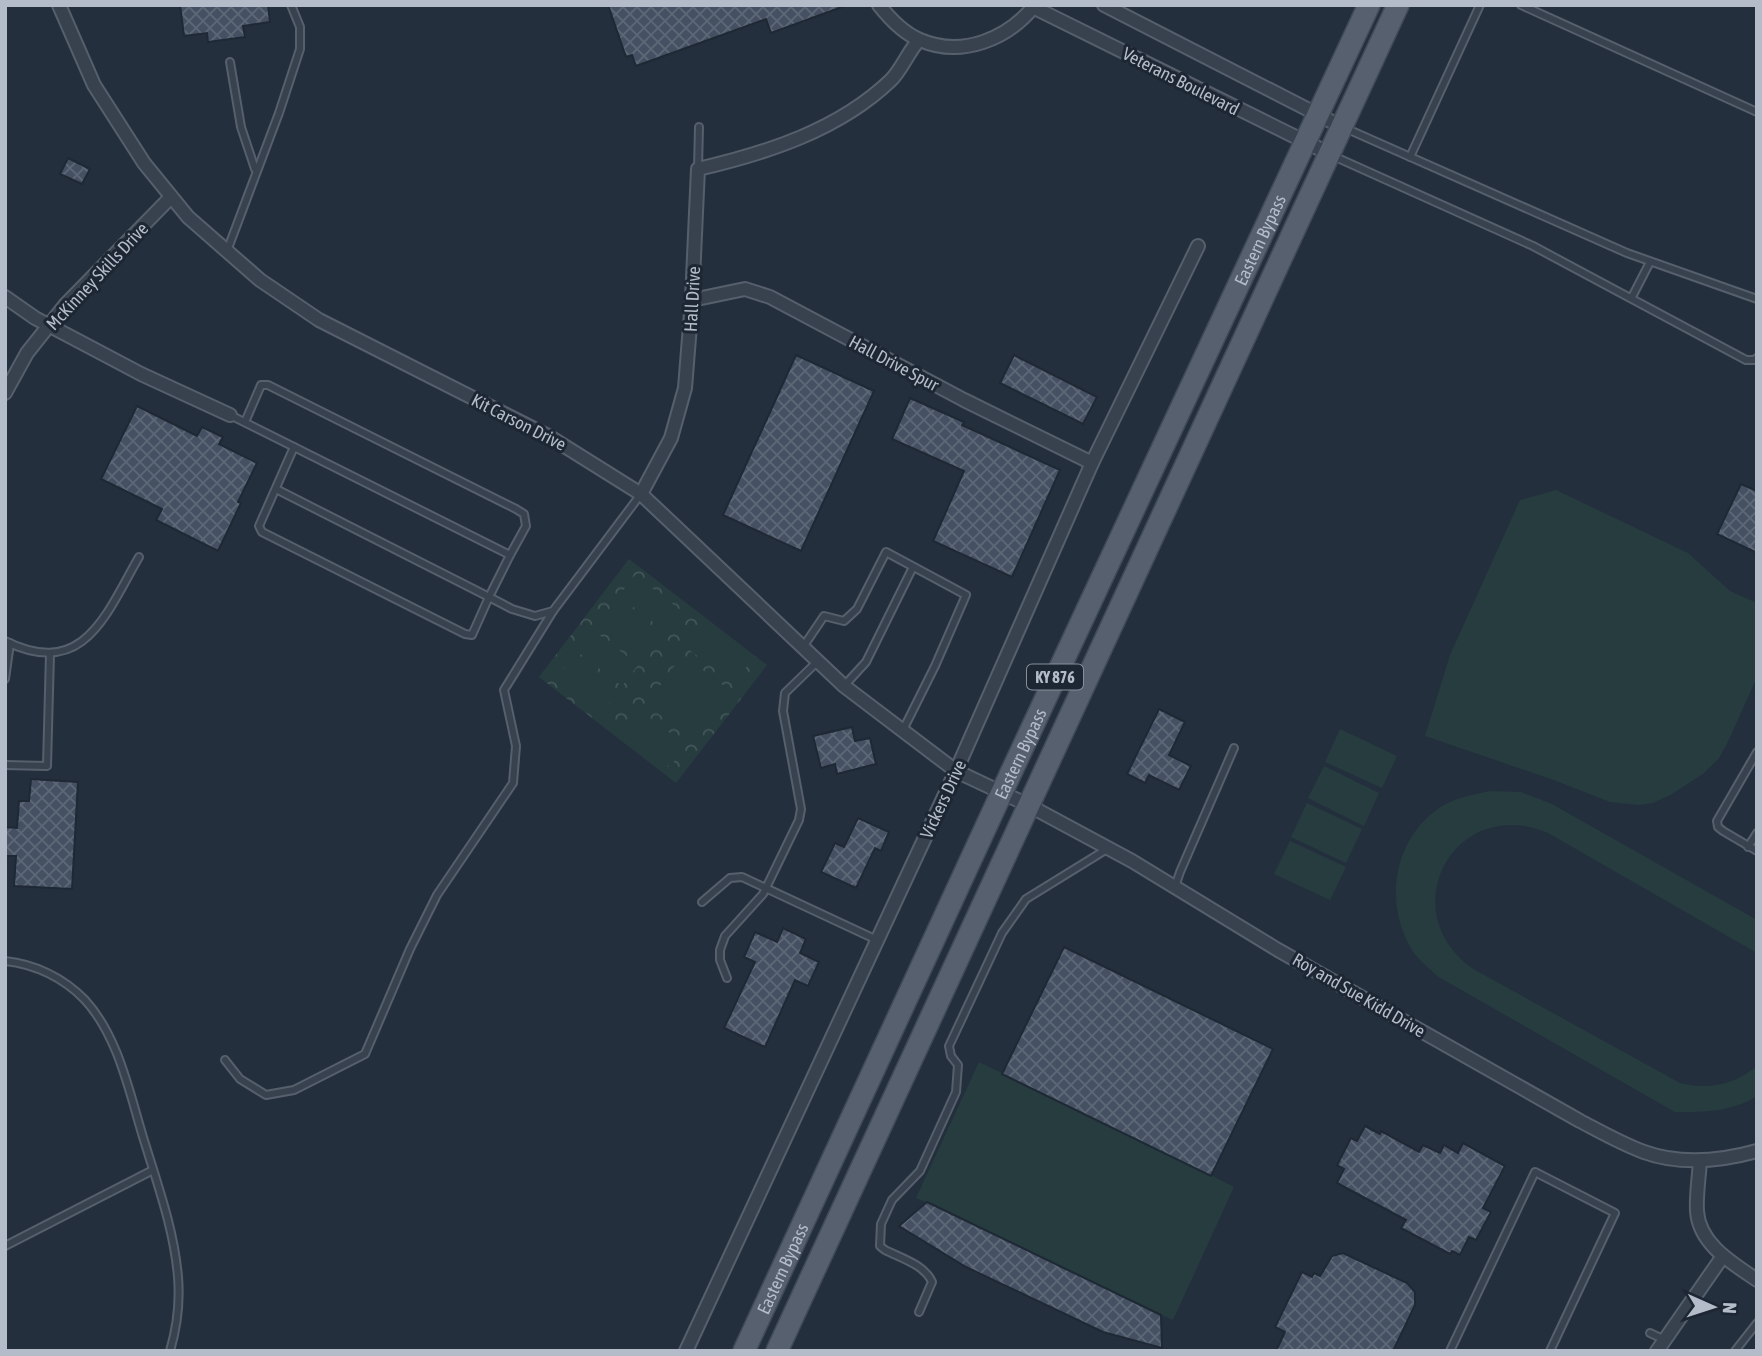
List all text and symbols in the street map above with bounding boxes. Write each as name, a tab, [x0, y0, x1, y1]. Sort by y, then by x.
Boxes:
street label: Veterans Boulevard	[1119, 43, 1243, 119]
street label: Eastern Bypass	[1229, 191, 1290, 288]
street label: McKinney Skills Drive	[42, 218, 152, 334]
street label: Hall Drive	[680, 266, 704, 332]
street label: Hall Drive Spur	[846, 331, 943, 396]
street label: Kit Carson Drive	[468, 389, 570, 455]
road number: KY 876	[1027, 664, 1083, 690]
street label: Eastern Bypass	[990, 705, 1050, 802]
street label: Vickers Drive	[916, 756, 970, 842]
street label: Roy and Sue Kidd Drive	[1289, 949, 1429, 1041]
street label: Eastern Bypass	[752, 1220, 812, 1317]
north arrow	[1678, 1272, 1748, 1342]
text: N	[1719, 1302, 1741, 1314]

